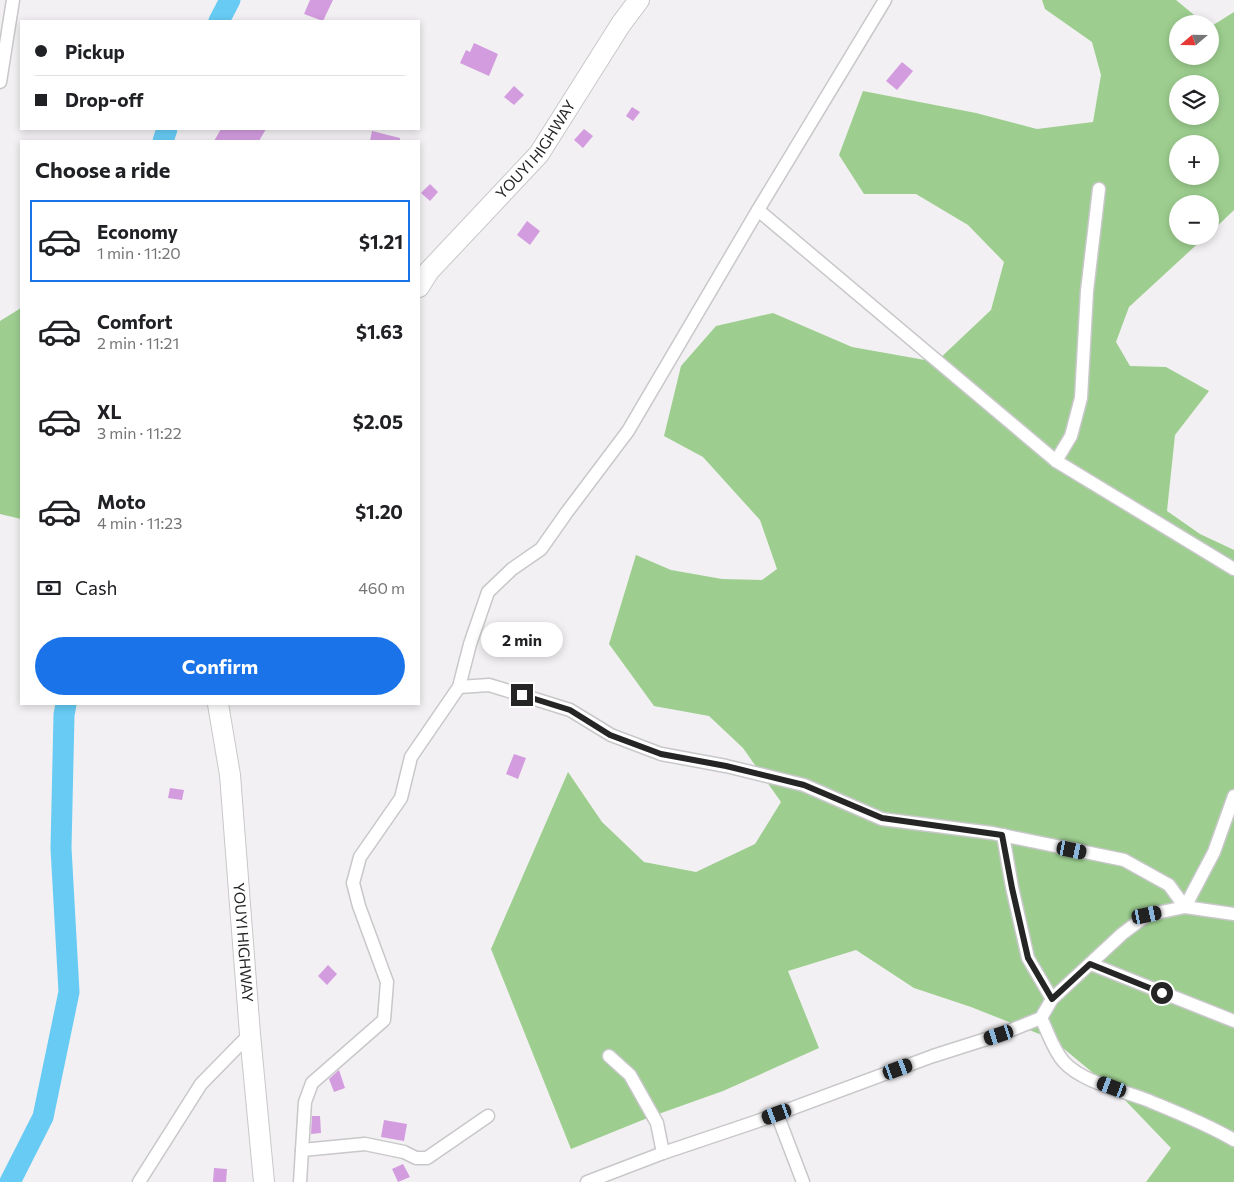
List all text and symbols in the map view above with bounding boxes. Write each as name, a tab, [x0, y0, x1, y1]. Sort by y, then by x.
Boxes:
north arrow	[1169, 15, 1219, 65]
map controls	[1169, 15, 1219, 245]
text: Pickup	[65, 40, 125, 63]
button: layers	[1169, 75, 1219, 125]
text: Drop-off	[65, 88, 144, 111]
street label: YOUYI HIGHWAY	[492, 96, 579, 202]
button: +	[1169, 135, 1219, 185]
text: Choose a ride	[35, 156, 170, 183]
button: −	[1169, 195, 1219, 245]
icon: car	[37, 219, 82, 264]
text: Economy	[97, 220, 178, 243]
text: $1.21	[359, 230, 403, 253]
text: 1 min · 11:20	[97, 243, 181, 262]
icon: car	[37, 309, 82, 354]
text: Comfort	[97, 310, 173, 333]
text: $1.63	[356, 320, 403, 343]
text: 2 min · 11:21	[97, 333, 179, 352]
icon: car	[37, 399, 82, 444]
text: XL	[97, 400, 122, 423]
text: $2.05	[353, 410, 403, 433]
text: 3 min · 11:22	[97, 423, 182, 442]
icon: car	[37, 489, 82, 534]
text: Moto	[97, 490, 146, 513]
text: $1.20	[355, 500, 403, 523]
text: 4 min · 11:23	[97, 513, 182, 532]
icon: cash	[35, 574, 63, 602]
text: Cash	[75, 576, 117, 599]
text: 460 m	[358, 578, 405, 597]
callout: 2 min	[481, 622, 563, 658]
text: 2 min	[502, 630, 542, 649]
button: Confirm	[35, 637, 405, 695]
route end	[511, 684, 533, 706]
car	[1055, 840, 1088, 860]
street label: YOUYI HIGHWAY	[230, 882, 258, 1003]
car	[1130, 905, 1163, 925]
route start	[1151, 982, 1173, 1004]
car	[982, 1023, 1015, 1047]
car	[881, 1057, 914, 1081]
car	[1095, 1075, 1128, 1099]
car	[760, 1102, 793, 1126]

